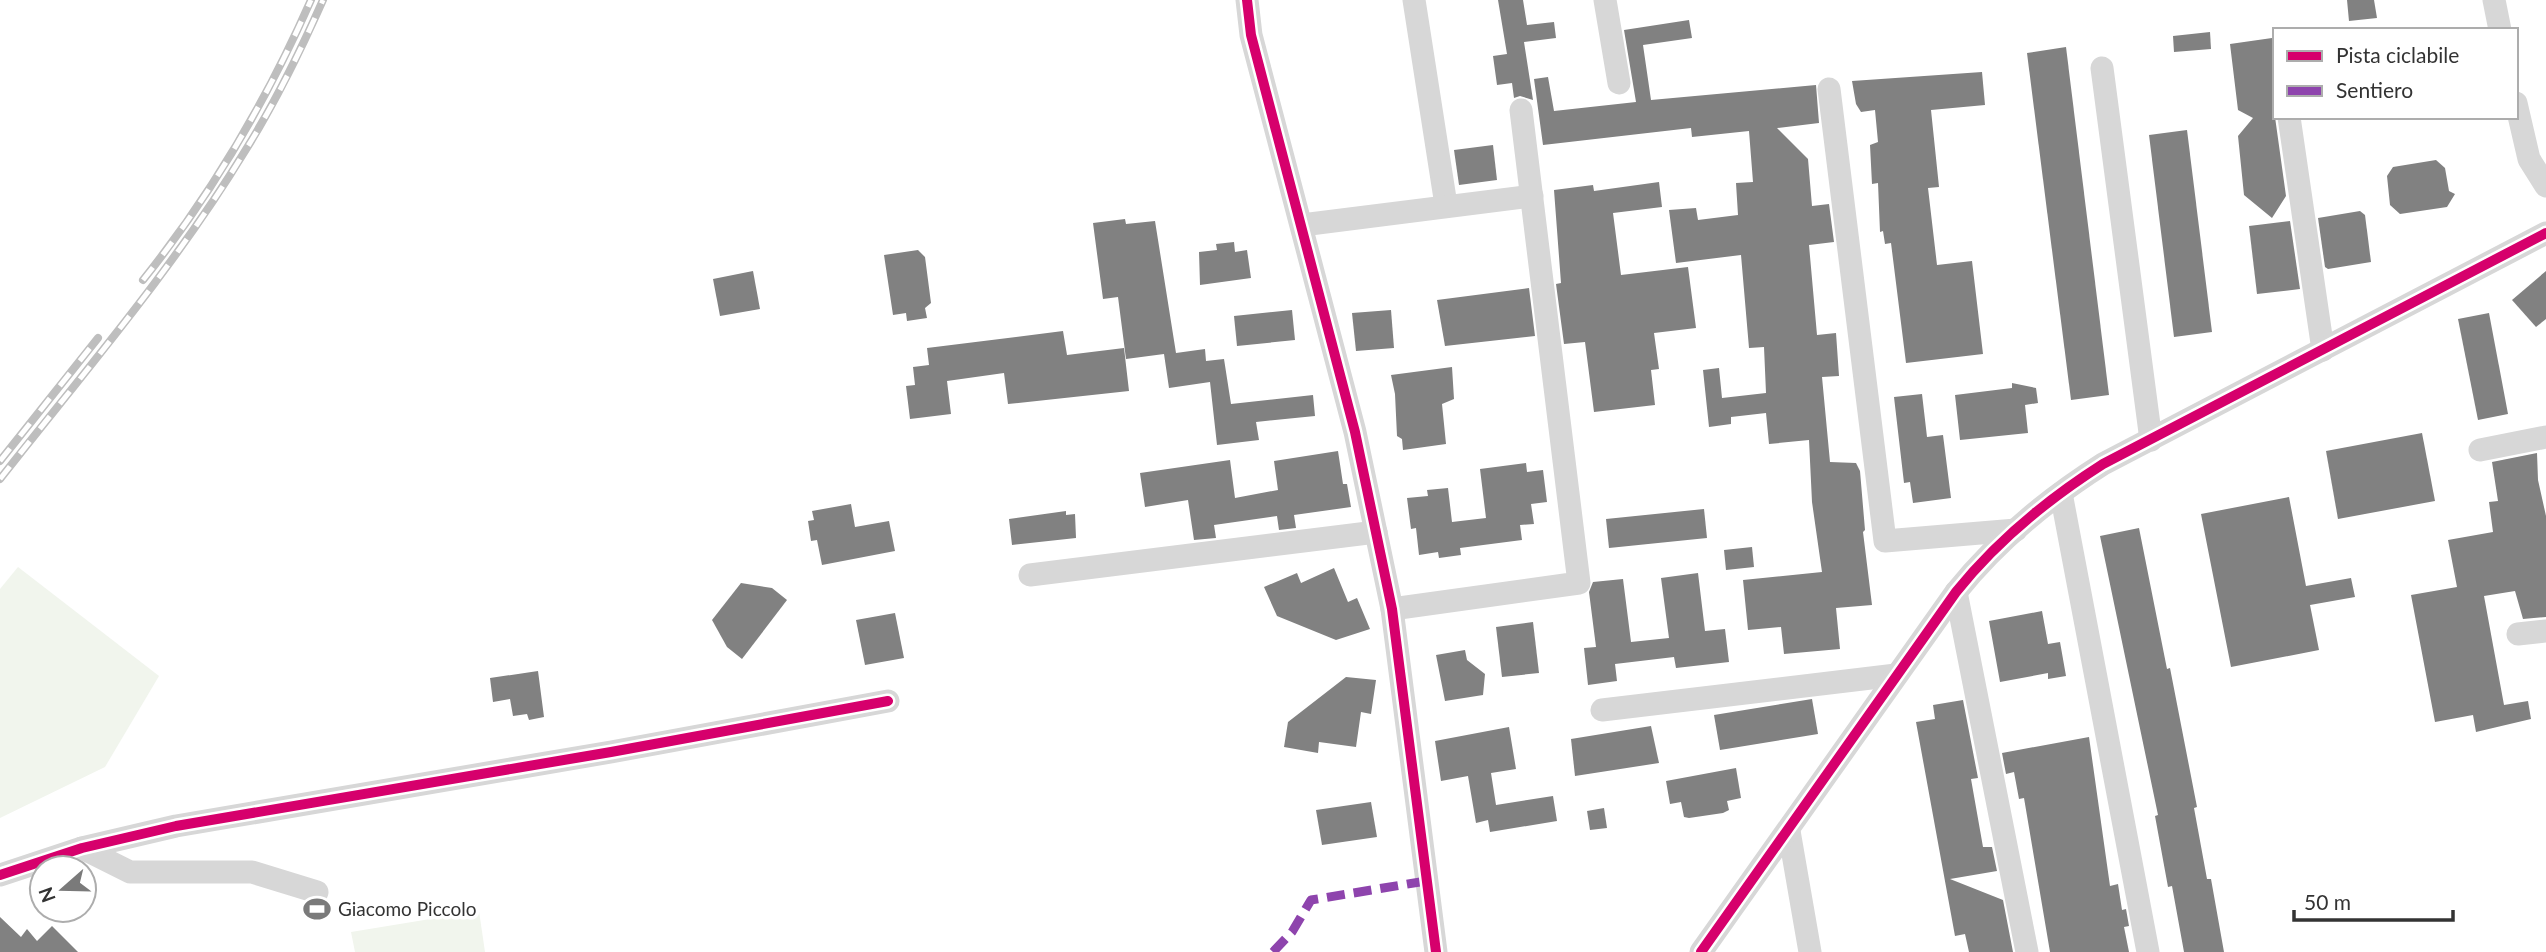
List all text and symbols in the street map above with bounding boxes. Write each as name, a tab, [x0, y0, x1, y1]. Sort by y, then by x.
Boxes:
legend	[2273, 28, 2518, 119]
text: Pista ciclabile	[2336, 42, 2459, 67]
text: Sentiero	[2336, 77, 2413, 102]
north arrow	[28, 854, 98, 924]
scale bar	[2294, 878, 2453, 922]
text: N	[33, 884, 60, 906]
text: 50 m	[2304, 889, 2351, 914]
sports icon: Giacomo Piccolo	[302, 894, 332, 924]
place label: Giacomo Piccolo	[338, 897, 477, 920]

